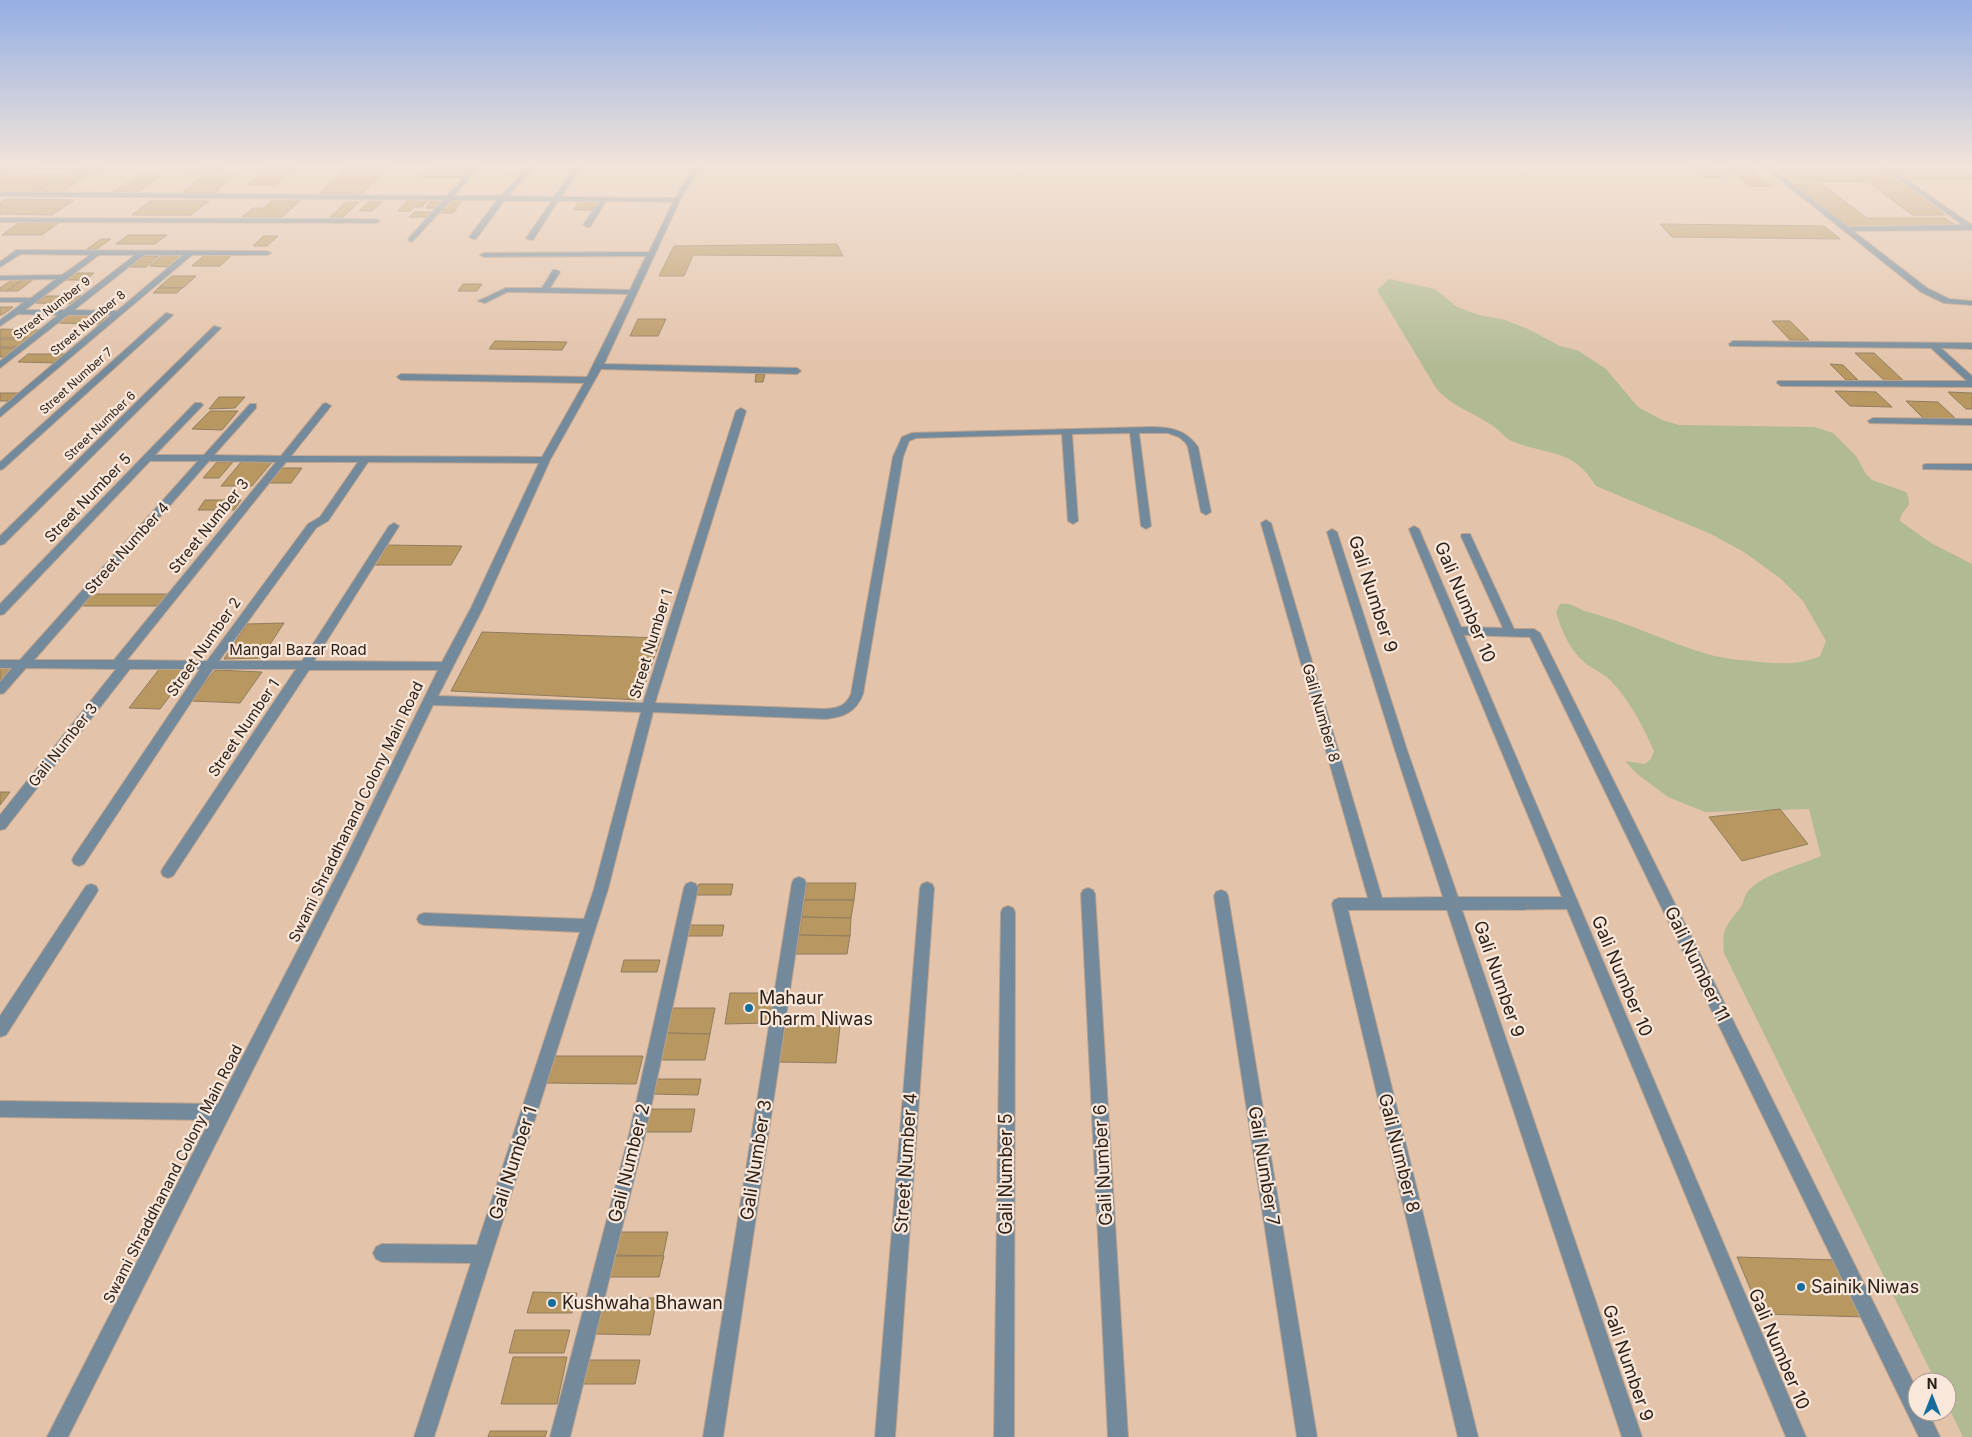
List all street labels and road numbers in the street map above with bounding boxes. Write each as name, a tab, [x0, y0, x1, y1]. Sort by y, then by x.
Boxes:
street label: Street Number 9	[10, 273, 93, 342]
street label: Street Number 8	[47, 287, 128, 358]
street label: Street Number 7	[36, 344, 115, 417]
street label: Street Number 6	[61, 388, 139, 464]
street label: Street Number 5	[40, 449, 135, 546]
street label: Street Number 3	[164, 474, 253, 577]
street label: Street Number 4	[80, 498, 173, 598]
street label: Gali Number 9	[1345, 533, 1402, 655]
street label: Gali Number 10	[1431, 538, 1500, 665]
street label: Street Number 1	[625, 587, 676, 701]
street label: Street Number 2	[162, 593, 245, 700]
street label: Mangal Bazar Road	[229, 640, 367, 659]
street label: Gali Number 8	[1298, 661, 1345, 764]
street label: Street Number 1	[204, 675, 283, 780]
street label: Swami Shraddhanand Colony Main Road	[284, 678, 427, 945]
street label: Gali Number 3	[24, 699, 101, 791]
street label: Gali Number 11	[1661, 903, 1734, 1025]
street label: Gali Number 10	[1588, 912, 1657, 1039]
street label: Gali Number 9	[1470, 918, 1529, 1040]
street label: Swami Shraddhanand Colony Main Road	[99, 1041, 246, 1306]
street label: Gali Number 8	[1375, 1091, 1424, 1215]
street label: Street Number 4	[890, 1092, 921, 1234]
street label: Gali Number 3	[736, 1098, 775, 1222]
street label: Gali Number 2	[604, 1101, 653, 1224]
street label: Gali Number 1	[484, 1104, 541, 1222]
street label: Gali Number 6	[1089, 1104, 1116, 1226]
street label: Gali Number 7	[1245, 1105, 1284, 1227]
street label: Gali Number 5	[995, 1113, 1016, 1235]
street label: Gali Number 10	[1745, 1285, 1814, 1412]
street label: Gali Number 9	[1599, 1302, 1658, 1424]

